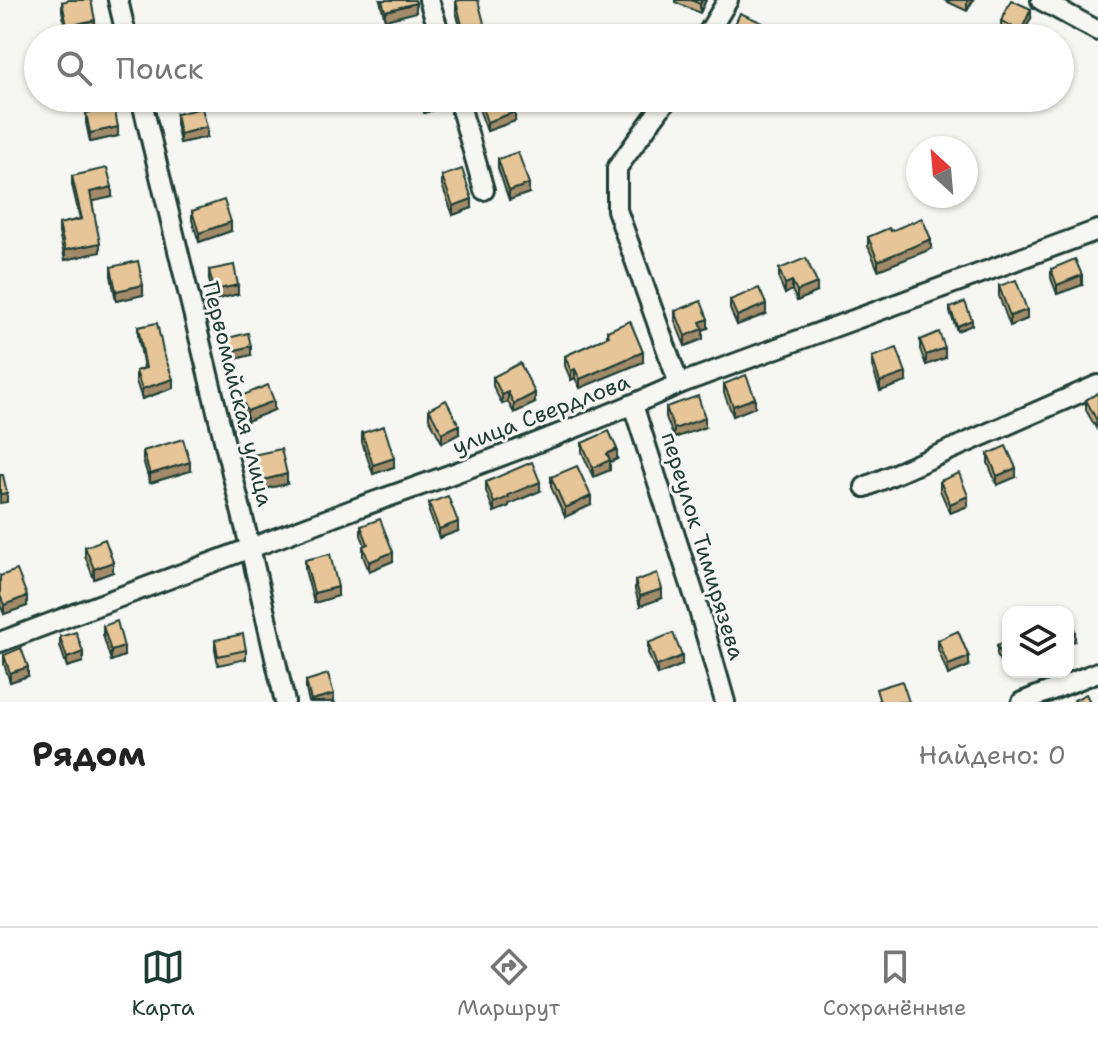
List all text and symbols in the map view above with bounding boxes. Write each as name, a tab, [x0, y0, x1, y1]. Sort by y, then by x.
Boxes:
search box	[24, 24, 1074, 112]
icon: search	[52, 46, 96, 90]
text: Поиск	[116, 48, 204, 89]
north arrow	[906, 136, 978, 208]
street label: Первомайская улица	[196, 278, 280, 510]
street label: улица Свердлова	[448, 367, 634, 461]
street label: переулок Тимирязева	[655, 429, 752, 664]
map controls	[1002, 606, 1074, 678]
button: layers	[1002, 606, 1074, 678]
text: Рядом	[32, 731, 146, 777]
text: Найдено: 0	[919, 737, 1066, 772]
tab: Карта	[131, 945, 194, 1022]
tab: Маршрут	[457, 945, 560, 1022]
tab: Сохранённые	[823, 945, 967, 1022]

